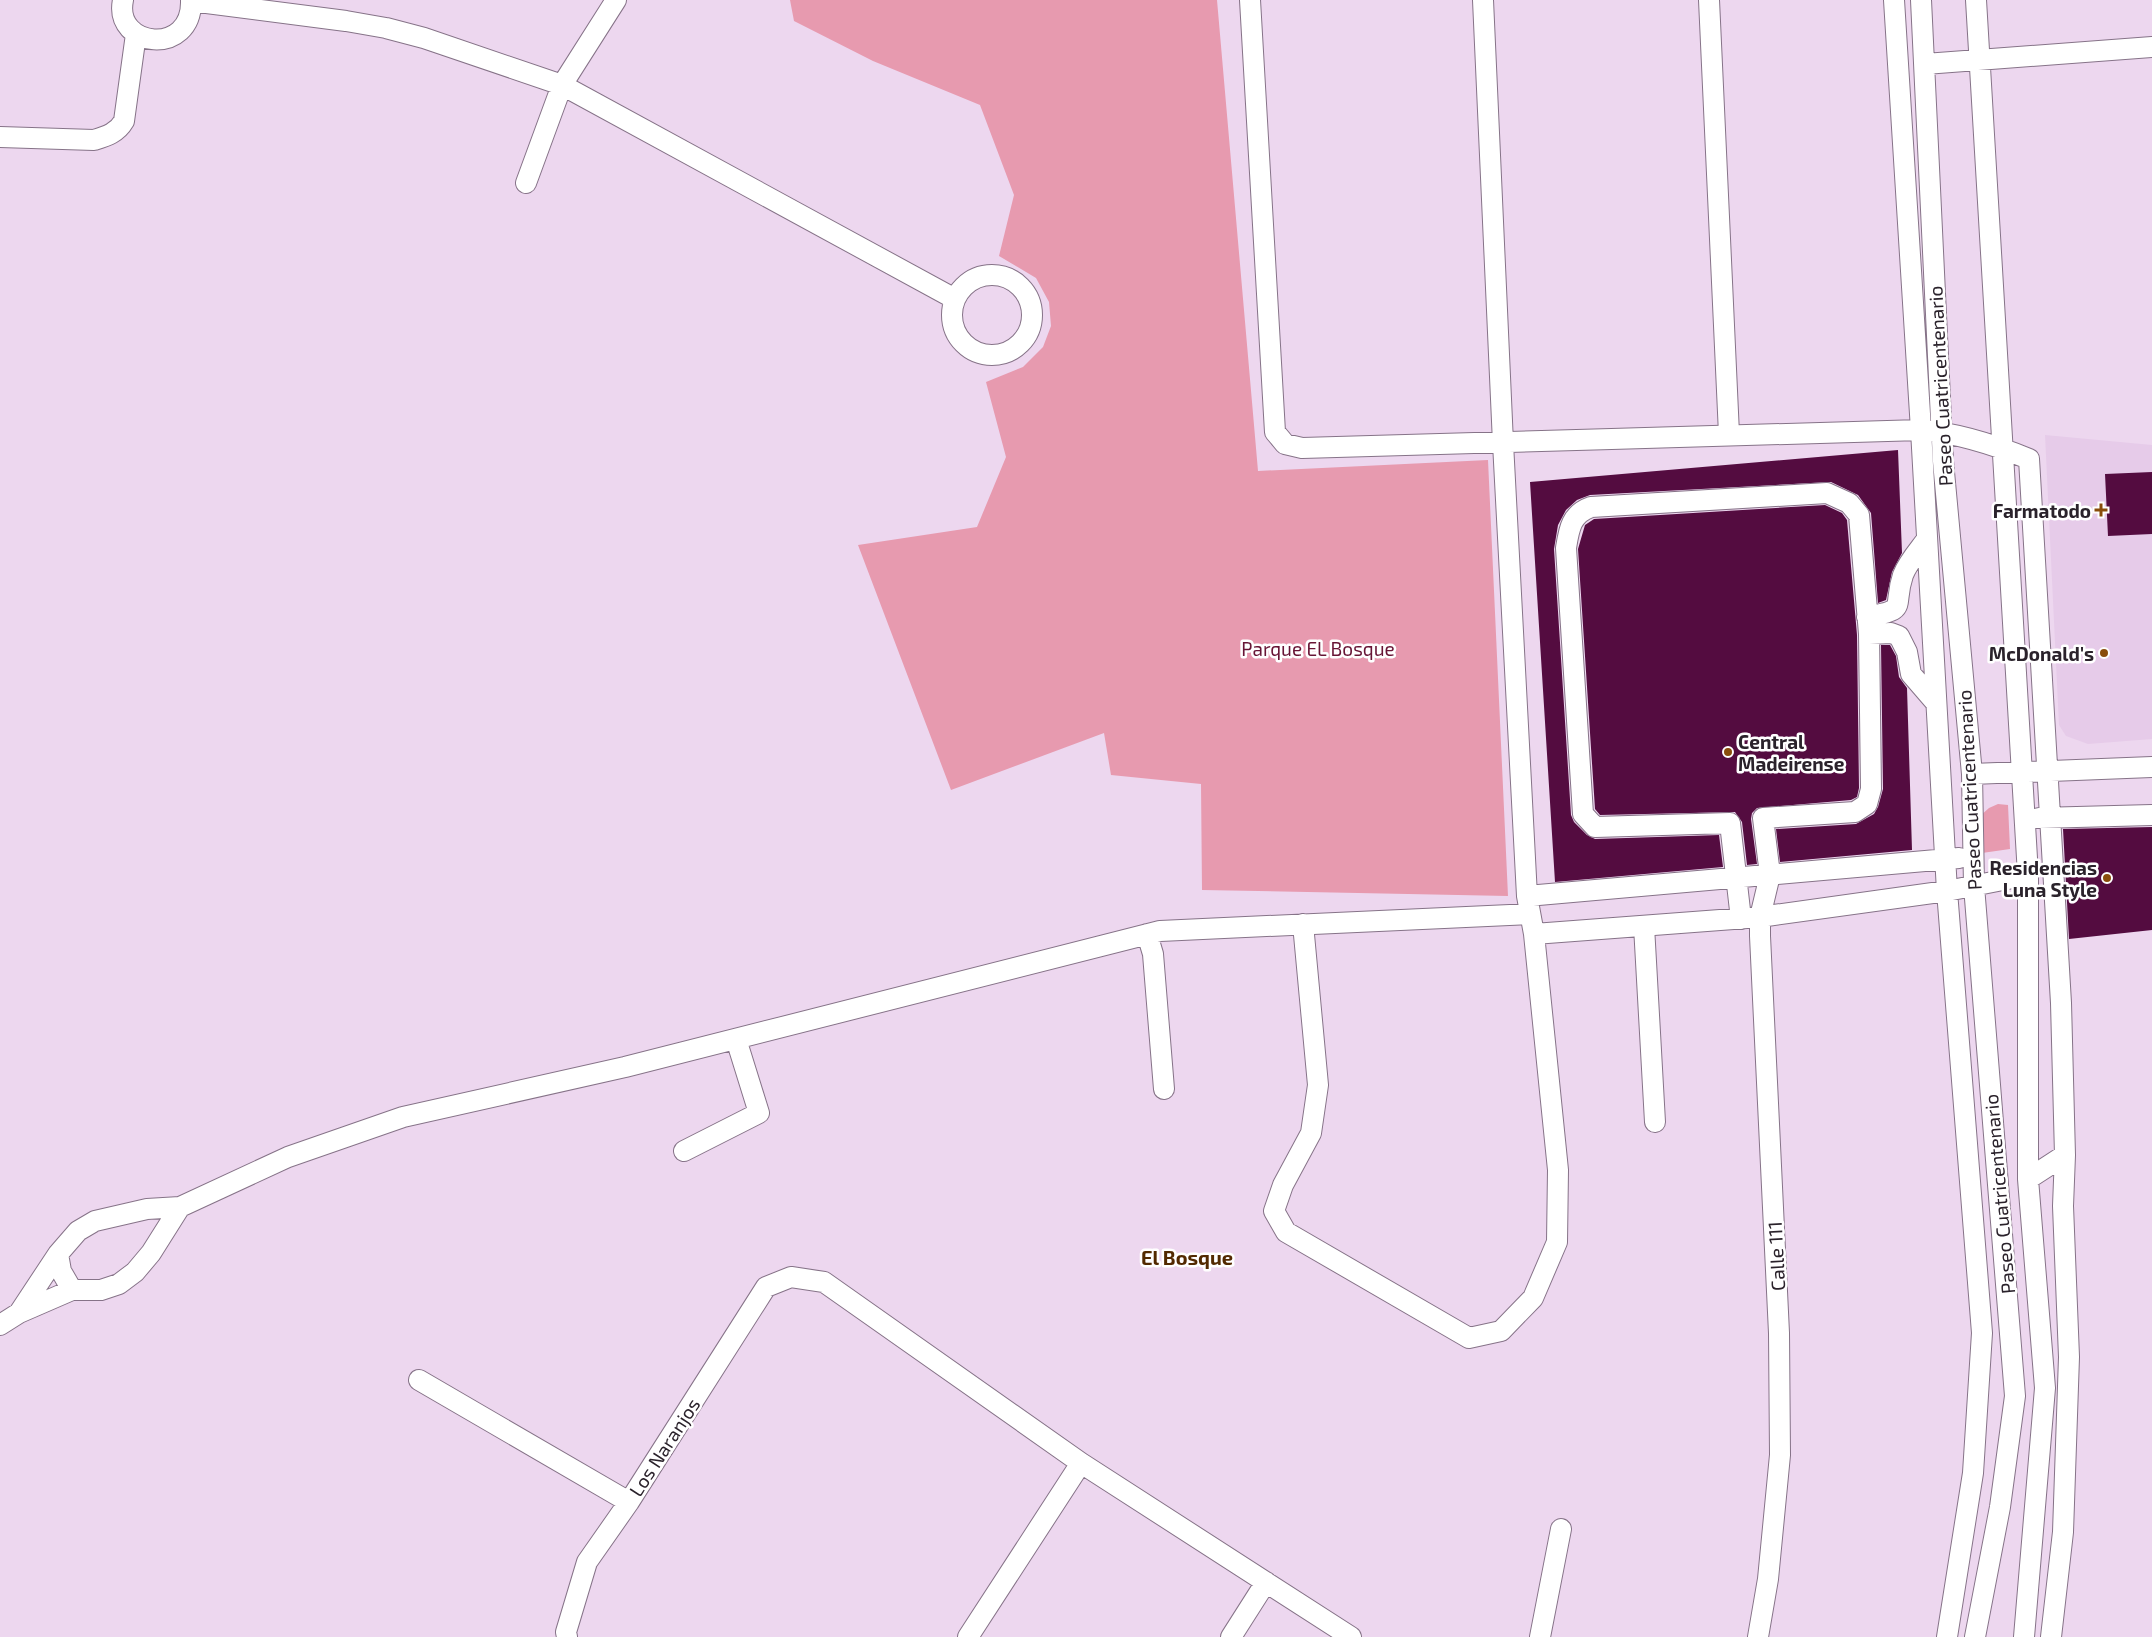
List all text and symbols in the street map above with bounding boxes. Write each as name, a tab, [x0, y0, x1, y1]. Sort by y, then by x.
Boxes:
street label: Paseo Cuatricentenario	[1923, 285, 1957, 487]
place label: Farmatodo	[1993, 499, 2091, 522]
marker: Farmatodo	[2095, 504, 2107, 516]
park label: Parque EL Bosque	[1241, 637, 1395, 660]
place label: McDonald's	[1989, 642, 2094, 665]
marker: McDonald's	[2098, 647, 2110, 659]
street label: Paseo Cuatricentenario	[1952, 689, 1986, 891]
place label: Central Madeirense	[1738, 730, 1845, 775]
marker: Central Madeirense	[1722, 746, 1734, 758]
place label: Residencias Luna Style	[1989, 856, 2097, 902]
marker: Residencias Luna Style	[2101, 872, 2113, 884]
street label: Paseo Cuatricentenario	[1979, 1093, 2019, 1295]
street label: Calle 111	[1763, 1221, 1789, 1291]
district label: El Bosque	[1141, 1245, 1233, 1269]
street label: Los Naranjos	[624, 1394, 704, 1500]

